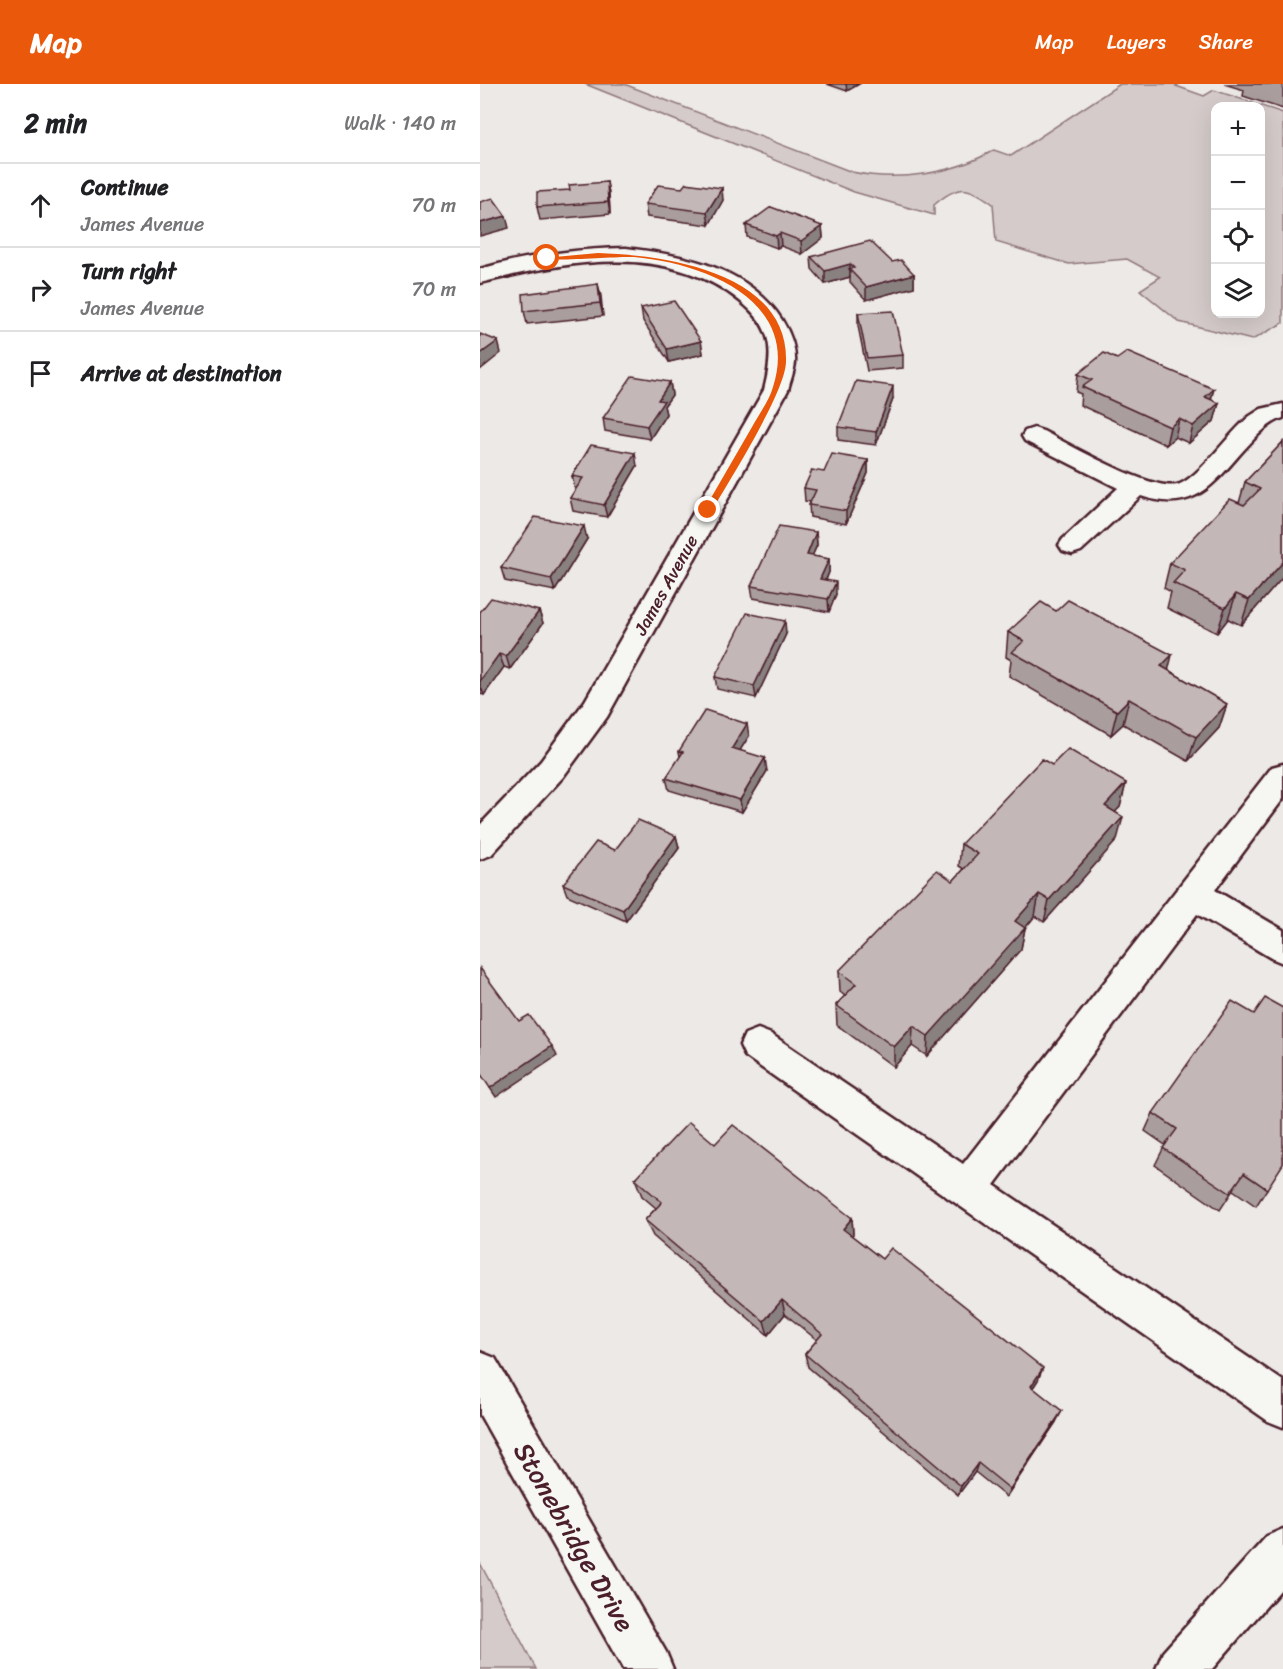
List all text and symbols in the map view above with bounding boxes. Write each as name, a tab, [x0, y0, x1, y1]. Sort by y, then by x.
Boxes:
text: Map	[30, 18, 82, 67]
text: Map	[1035, 23, 1074, 61]
text: Layers	[1107, 23, 1166, 61]
text: Share	[1199, 23, 1253, 61]
text: 2 min	[24, 100, 87, 146]
map controls	[1211, 102, 1265, 318]
button: +	[1211, 102, 1265, 156]
text: Walk · 140 m	[344, 106, 456, 141]
button: −	[1211, 156, 1265, 210]
text: Continue	[81, 168, 169, 207]
text: 70 m	[411, 188, 456, 223]
icon: ahead	[24, 189, 57, 222]
text: James Avenue	[81, 207, 204, 242]
button: locate	[1211, 210, 1265, 264]
route start	[533, 244, 559, 270]
text: Turn right	[81, 252, 176, 291]
button: layers	[1211, 264, 1265, 318]
text: 70 m	[411, 272, 456, 307]
icon: right	[24, 273, 57, 306]
text: James Avenue	[81, 291, 204, 326]
text: Arrive at destination	[81, 354, 282, 393]
icon: arrive	[24, 357, 57, 390]
route end	[694, 496, 720, 522]
street label: James Avenue	[625, 529, 707, 642]
street label: Stonebridge Drive	[500, 1433, 648, 1641]

